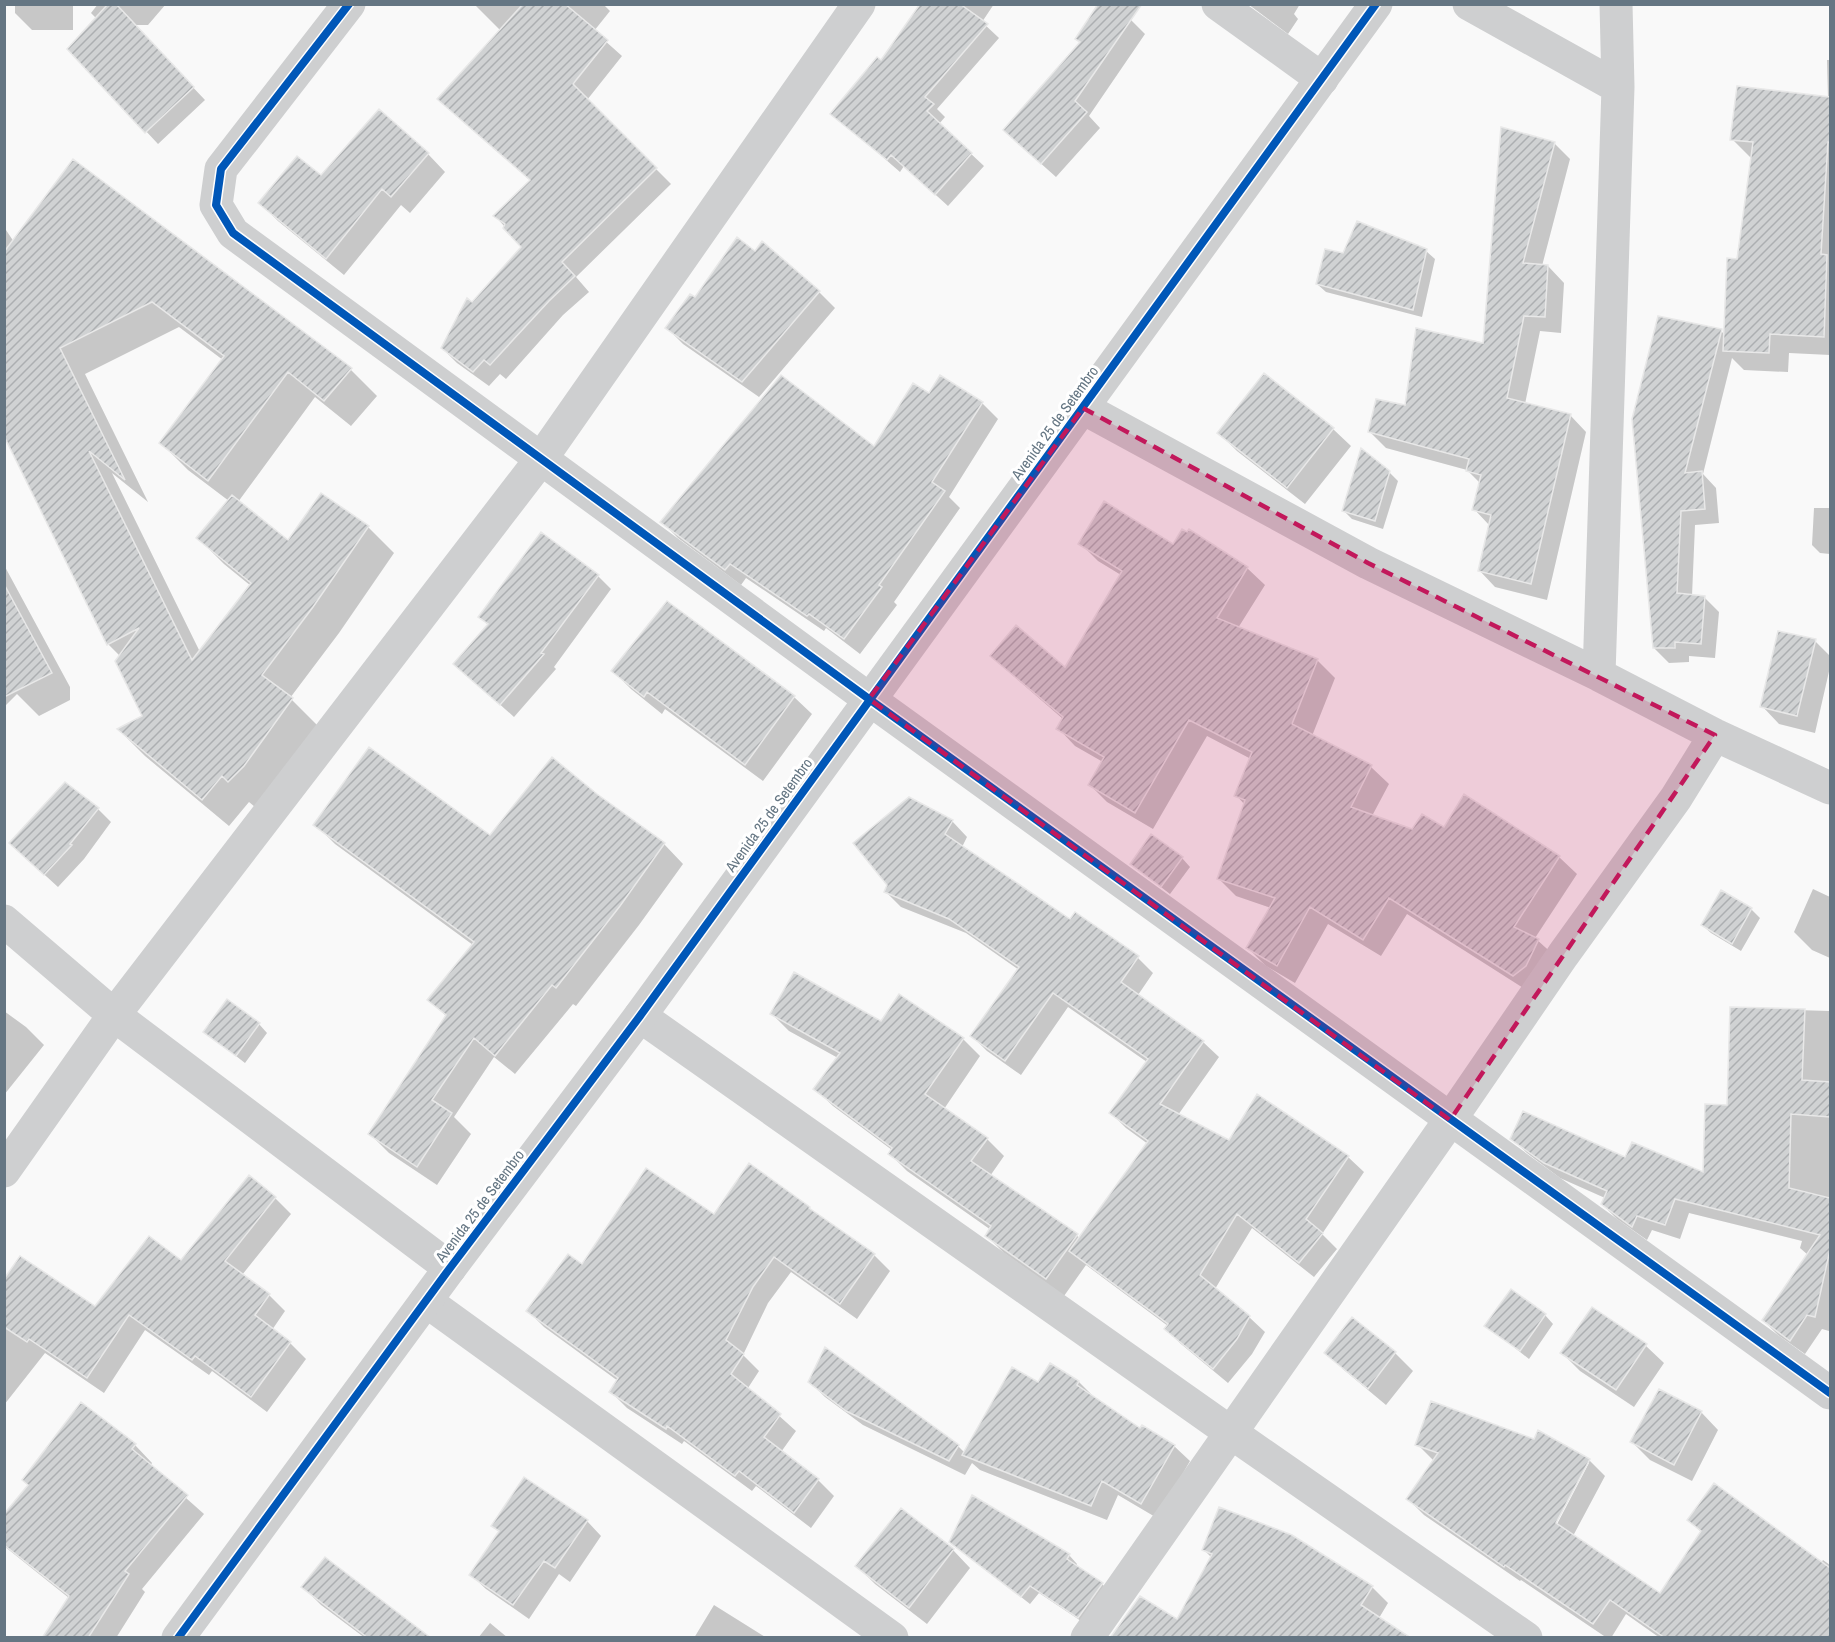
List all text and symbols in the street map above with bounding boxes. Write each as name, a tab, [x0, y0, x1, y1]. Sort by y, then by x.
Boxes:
street label: Avenida 25 de Setembro	[1006, 361, 1103, 485]
street label: Avenida 25 de Setembro	[720, 753, 817, 877]
street label: Avenida 25 de Setembro	[430, 1145, 529, 1267]

